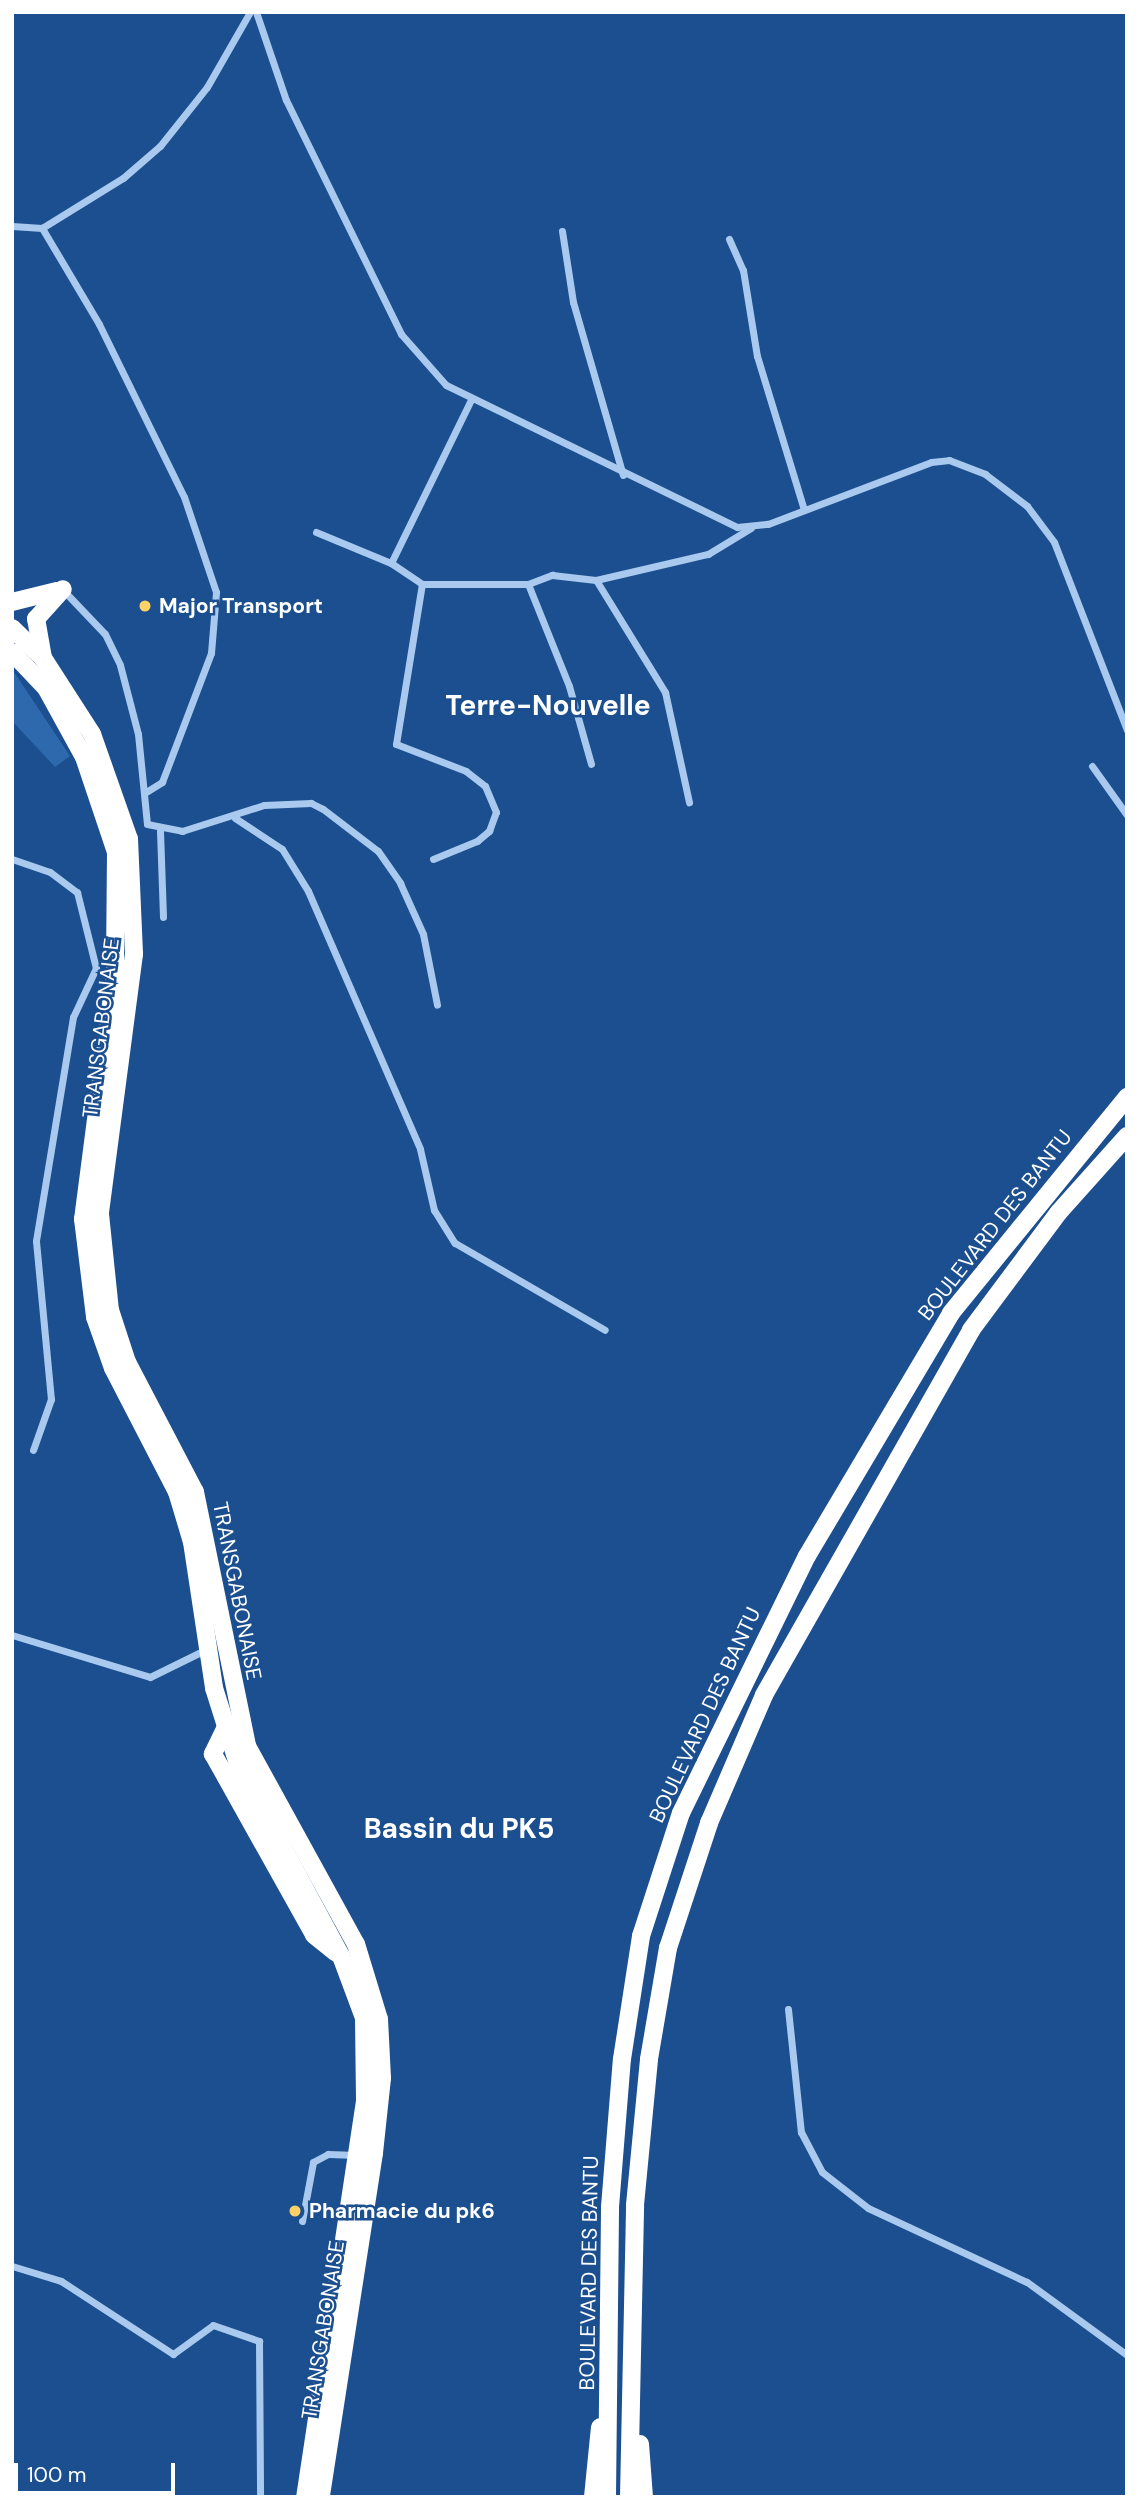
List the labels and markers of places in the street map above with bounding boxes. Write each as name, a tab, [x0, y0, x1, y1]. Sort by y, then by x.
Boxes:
place label: Major Transport	[159, 593, 323, 619]
marker: Major Transport	[137, 598, 153, 614]
place label: Pharmacie du pk6	[309, 2198, 495, 2224]
marker: Pharmacie du pk6	[287, 2203, 303, 2219]

